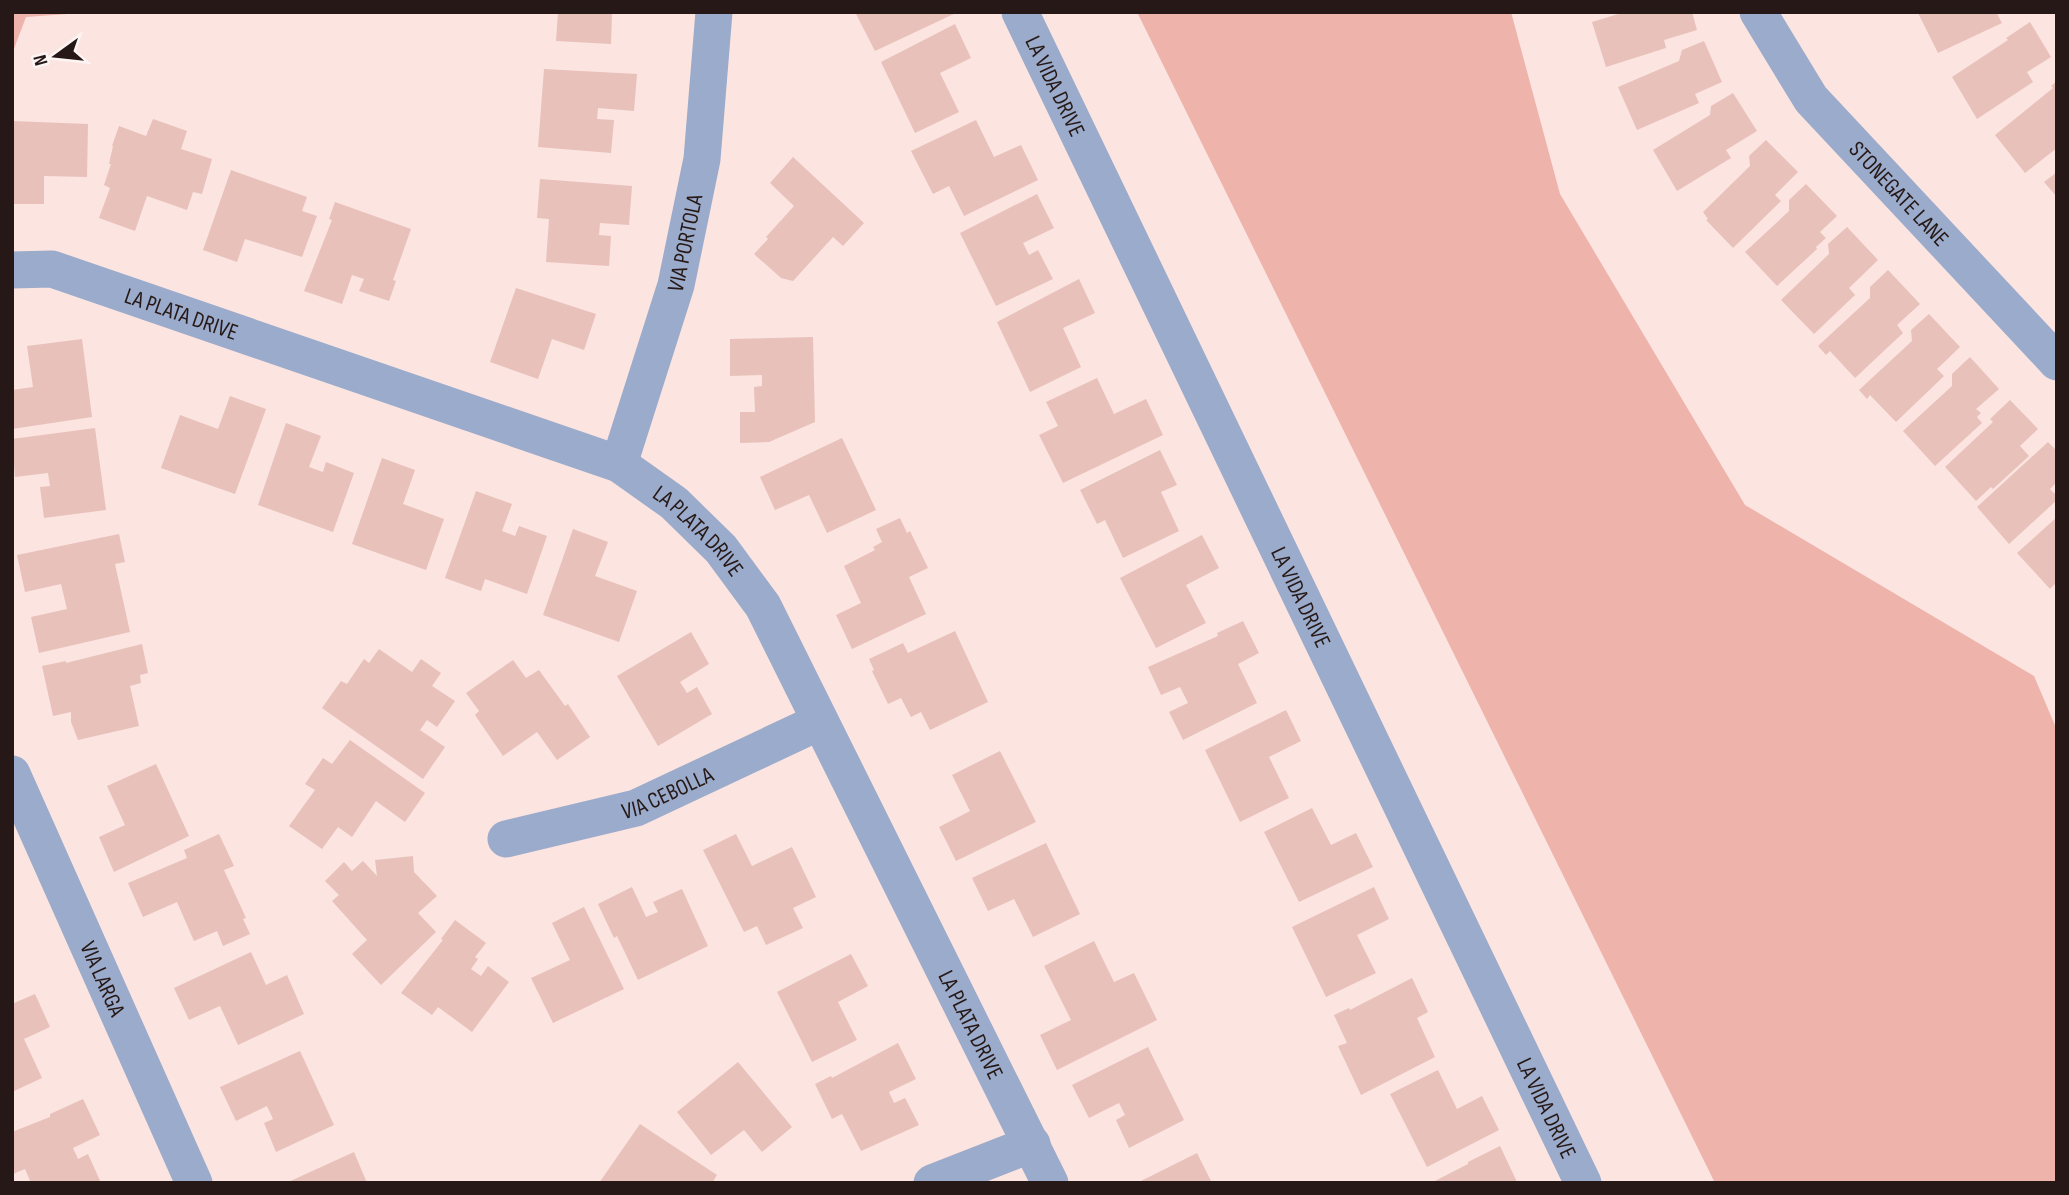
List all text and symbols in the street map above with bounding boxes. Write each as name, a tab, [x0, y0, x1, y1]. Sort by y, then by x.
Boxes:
north arrow	[21, 21, 91, 91]
street label: LA VIDA DRIVE	[1019, 31, 1091, 141]
text: N	[29, 52, 53, 68]
street label: STONEGATE LANE	[1843, 136, 1954, 252]
street label: VIA PORTOLA	[662, 192, 709, 296]
street label: LA PLATA DRIVE	[121, 282, 242, 347]
street label: LA PLATA DRIVE	[647, 480, 749, 582]
street label: LA VIDA DRIVE	[1264, 542, 1336, 652]
street label: VIA CEBOLLA	[619, 761, 718, 826]
street label: VIA LARGA	[73, 937, 131, 1021]
street label: LA PLATA DRIVE	[931, 966, 1009, 1084]
street label: LA VIDA DRIVE	[1510, 1053, 1582, 1163]

